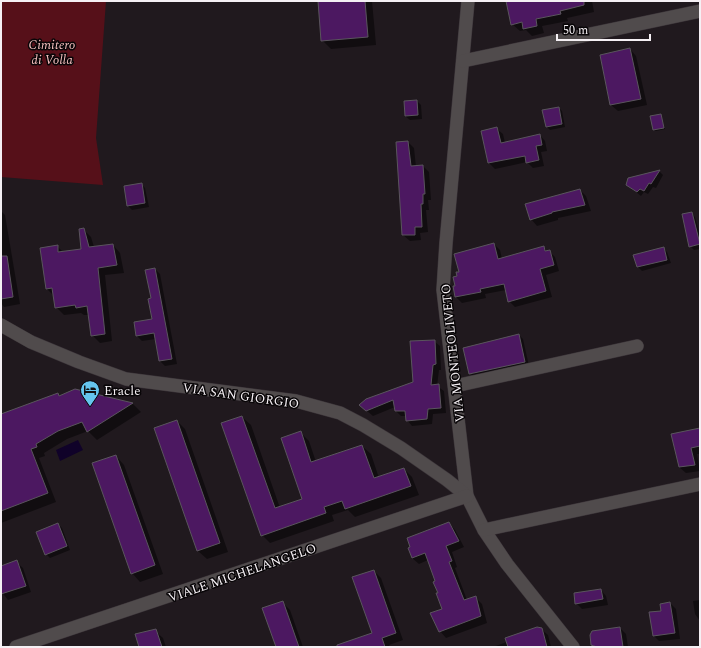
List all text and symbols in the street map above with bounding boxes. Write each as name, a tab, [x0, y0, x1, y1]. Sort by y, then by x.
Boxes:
scale bar	[557, 16, 650, 42]
text: 50 m	[563, 21, 588, 40]
park label: Cimitero di Volla	[29, 35, 75, 70]
street label: VIA MONTEOLIVETO	[436, 283, 470, 423]
street label: VIA SAN GIORGIO	[181, 378, 300, 414]
hotel icon: Eracle	[79, 379, 101, 407]
place label: Eracle	[104, 381, 140, 401]
street label: VIALE MICHELANGELO	[166, 538, 319, 608]

